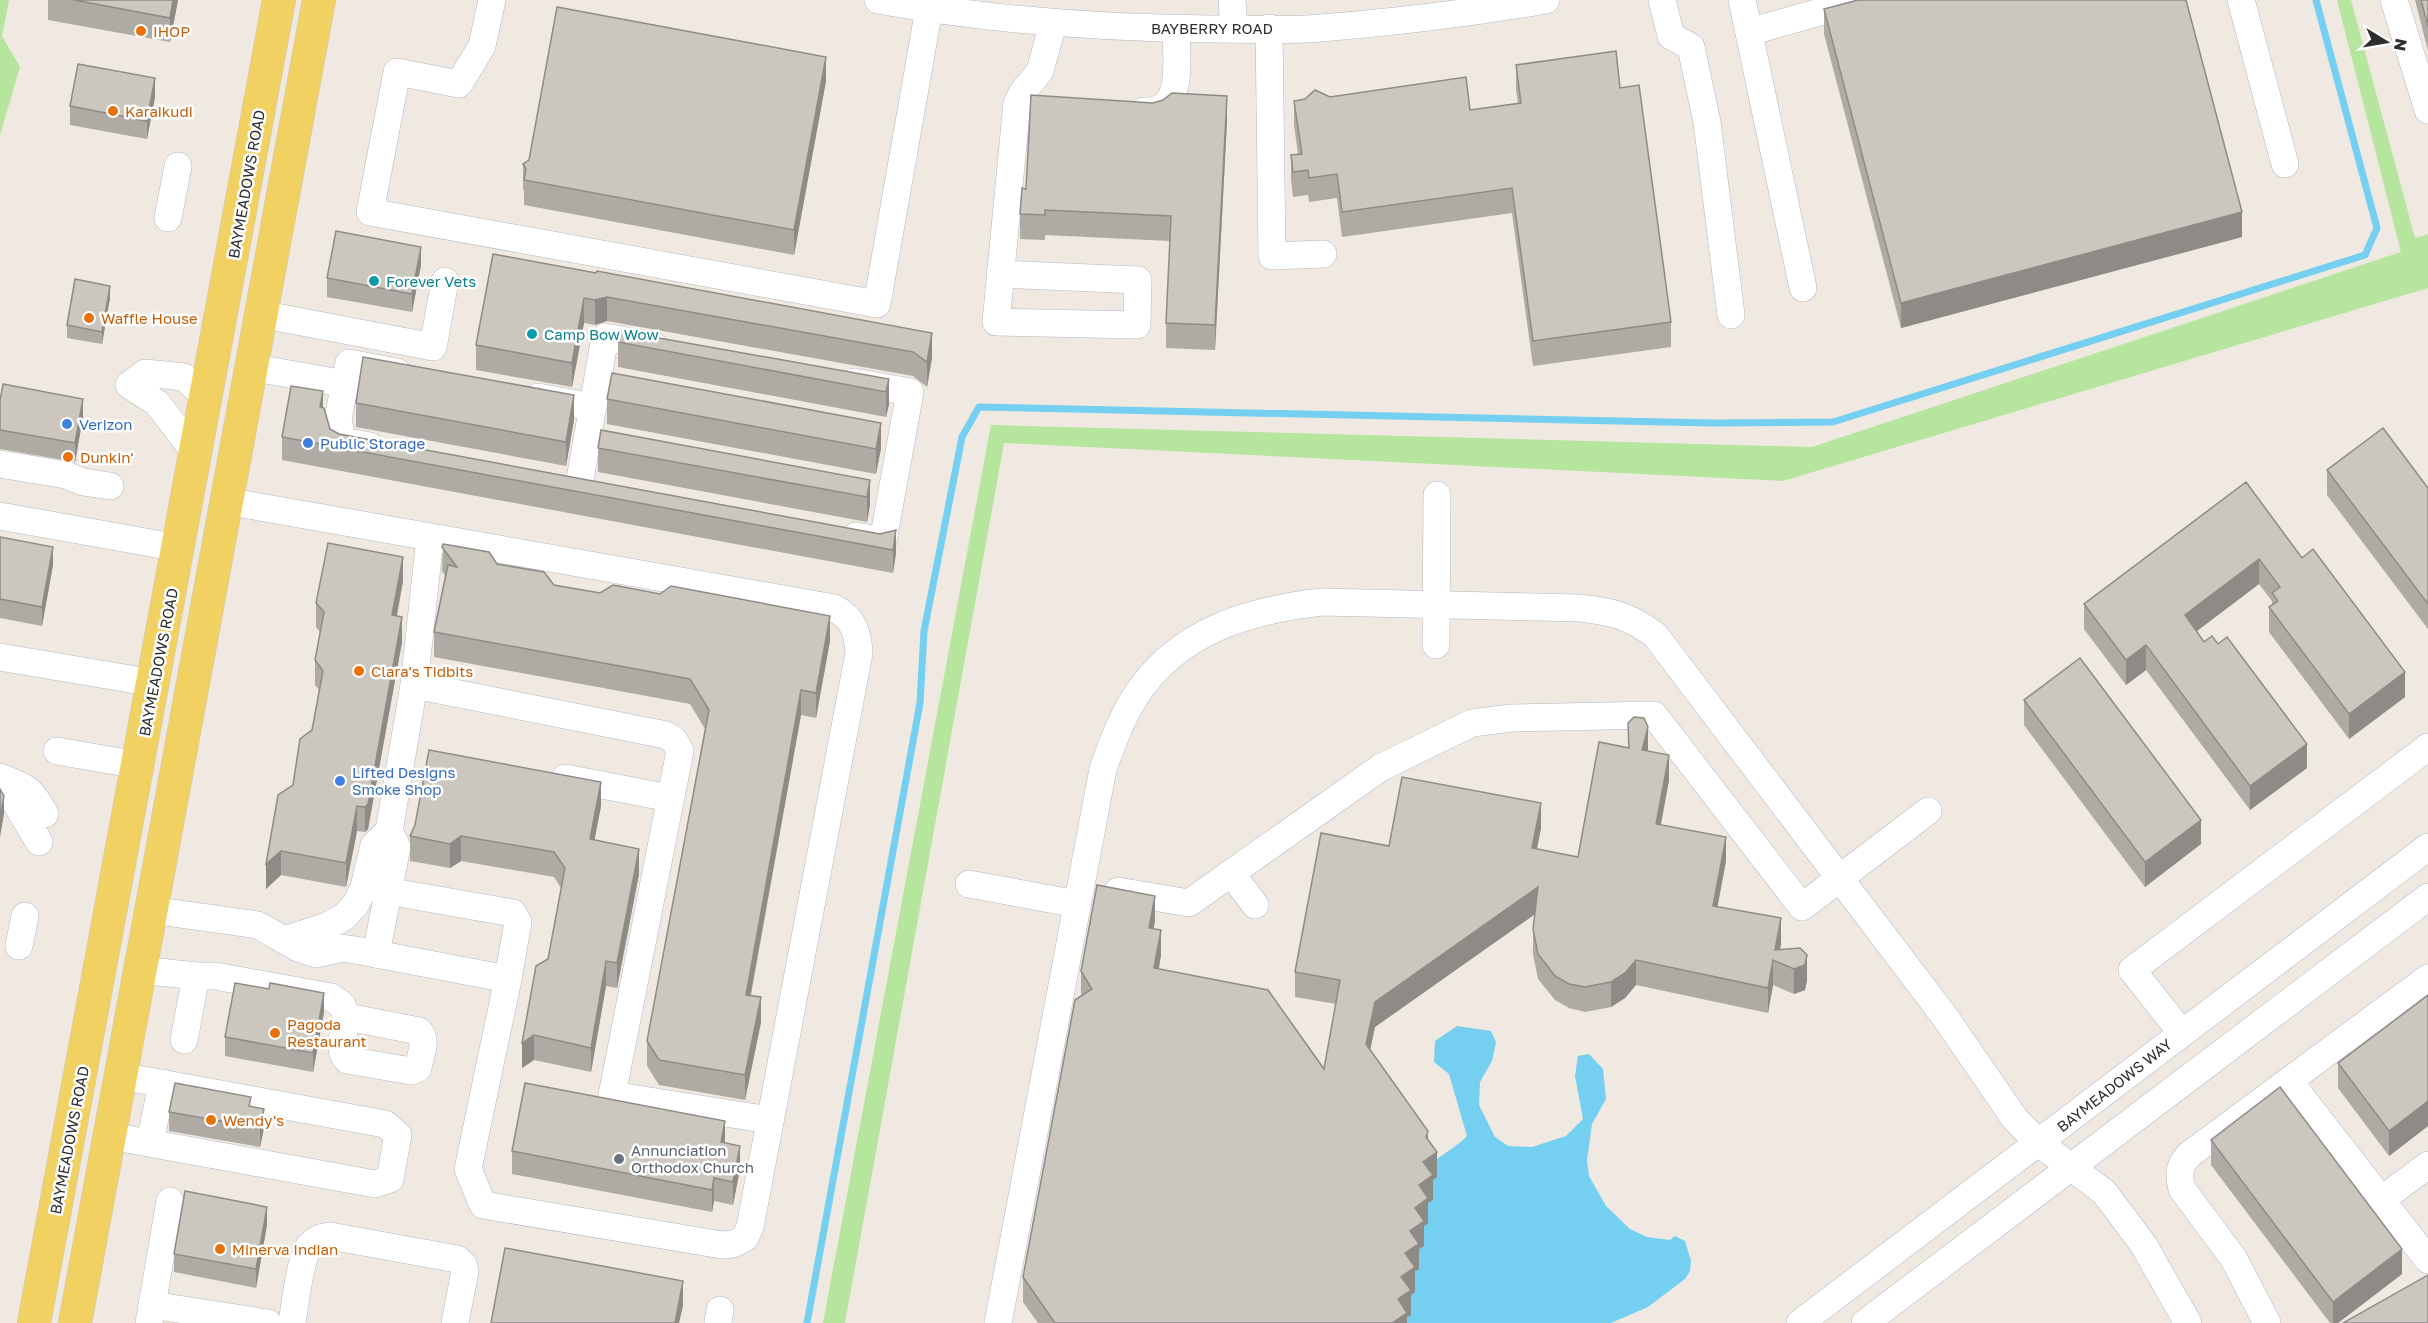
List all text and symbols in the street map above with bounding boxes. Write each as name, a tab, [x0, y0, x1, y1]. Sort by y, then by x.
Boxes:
north arrow	[2356, 12, 2416, 72]
street label: BAYBERRY ROAD	[1151, 19, 1273, 37]
place label: IHOP	[153, 22, 190, 40]
marker: IHOP	[134, 24, 148, 38]
text: N	[2390, 37, 2412, 53]
place label: Karaikudi	[125, 102, 193, 120]
marker: Karaikudi	[106, 104, 120, 118]
street label: BAYMEADOWS ROAD	[224, 108, 268, 260]
place label: Forever Vets	[386, 272, 476, 290]
marker: Forever Vets	[367, 274, 381, 288]
place label: Waffle House	[101, 309, 198, 327]
marker: Waffle House	[82, 311, 96, 325]
place label: Camp Bow Wow	[544, 325, 659, 343]
marker: Camp Bow Wow	[525, 327, 539, 341]
place label: Verizon	[79, 415, 133, 433]
marker: Verizon	[60, 417, 74, 431]
place label: Public Storage	[320, 434, 426, 452]
marker: Public Storage	[301, 436, 315, 450]
place label: Dunkin'	[80, 448, 134, 466]
marker: Dunkin'	[61, 450, 75, 464]
street label: BAYMEADOWS ROAD	[135, 586, 181, 738]
place label: Clara's Tidbits	[371, 662, 473, 680]
marker: Clara's Tidbits	[352, 664, 366, 678]
place label: Lifted Designs Smoke Shop	[352, 763, 455, 798]
marker: Lifted Designs Smoke Shop	[333, 774, 347, 788]
place label: Pagoda Restaurant	[287, 1015, 367, 1050]
marker: Pagoda Restaurant	[268, 1026, 282, 1040]
street label: BAYMEADOWS WAY	[2053, 1034, 2175, 1135]
street label: BAYMEADOWS ROAD	[46, 1064, 92, 1216]
place label: Wendy's	[223, 1111, 284, 1129]
marker: Wendy's	[204, 1113, 218, 1127]
place label: Annunciation Orthodox Church	[631, 1141, 754, 1176]
marker: Annunciation Orthodox Church	[612, 1152, 626, 1166]
place label: Minerva Indian	[232, 1240, 338, 1258]
marker: Minerva Indian	[213, 1242, 227, 1256]

